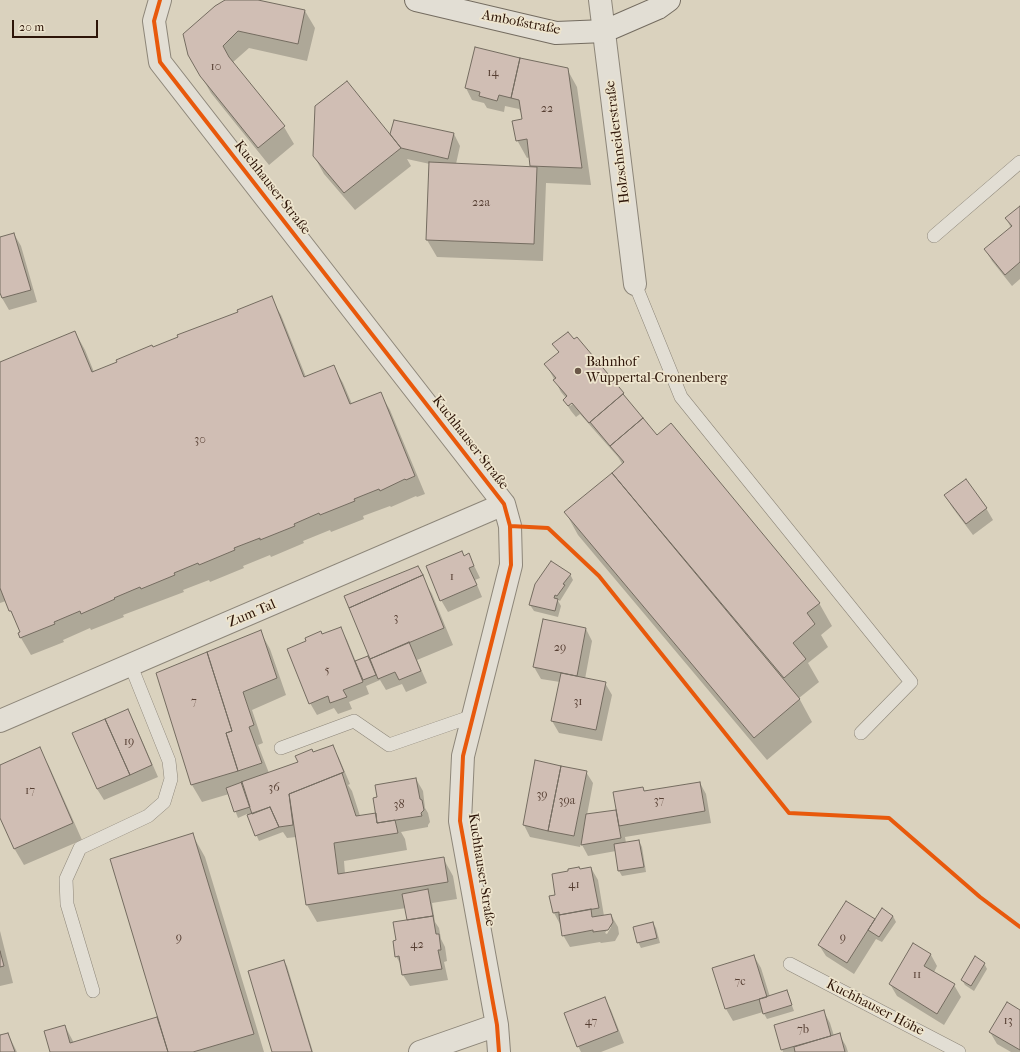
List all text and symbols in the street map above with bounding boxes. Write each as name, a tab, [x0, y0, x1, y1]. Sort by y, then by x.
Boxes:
street label: Amboßstraße	[480, 7, 562, 39]
scale bar	[14, 12, 100, 38]
text: 20 m	[19, 20, 44, 34]
house number: 10	[211, 60, 221, 74]
house number: 14	[487, 66, 499, 80]
street label: Holzschneiderstraße	[602, 80, 634, 204]
house number: 22	[541, 102, 553, 116]
street label: Kuchhauser Straße	[230, 138, 314, 238]
house number: 22a	[472, 196, 490, 210]
place label: Bahnhof Wuppertal-Cronenberg	[586, 355, 727, 388]
marker: Bahnhof Wuppertal-Cronenberg	[573, 366, 583, 376]
street label: Kuchhauser Straße	[428, 393, 512, 493]
house number: 30	[194, 433, 206, 447]
house number: 1	[450, 570, 454, 584]
street label: Zum Tal	[225, 596, 279, 632]
house number: 3	[394, 611, 398, 625]
house number: 29	[554, 641, 566, 655]
house number: 5	[324, 664, 330, 678]
house number: 7	[191, 695, 197, 709]
house number: 31	[573, 695, 583, 709]
house number: 19	[124, 735, 134, 749]
house number: 36	[268, 781, 280, 795]
house number: 17	[25, 784, 35, 798]
house number: 39	[536, 788, 548, 802]
house number: 39a	[559, 794, 575, 808]
house number: 37	[654, 794, 664, 808]
house number: 38	[394, 798, 404, 812]
street label: Kuchhauser Straße	[464, 812, 498, 928]
house number: 41	[568, 878, 580, 892]
house number: 9	[176, 931, 182, 945]
house number: 9	[840, 931, 846, 945]
house number: 42	[410, 938, 424, 952]
house number: 11	[913, 968, 921, 982]
house number: 7c	[734, 975, 746, 989]
street label: Kuchhauser Höhe	[823, 976, 927, 1040]
house number: 13	[1003, 1014, 1013, 1028]
house number: 47	[585, 1015, 597, 1029]
house number: 7b	[797, 1023, 809, 1037]

